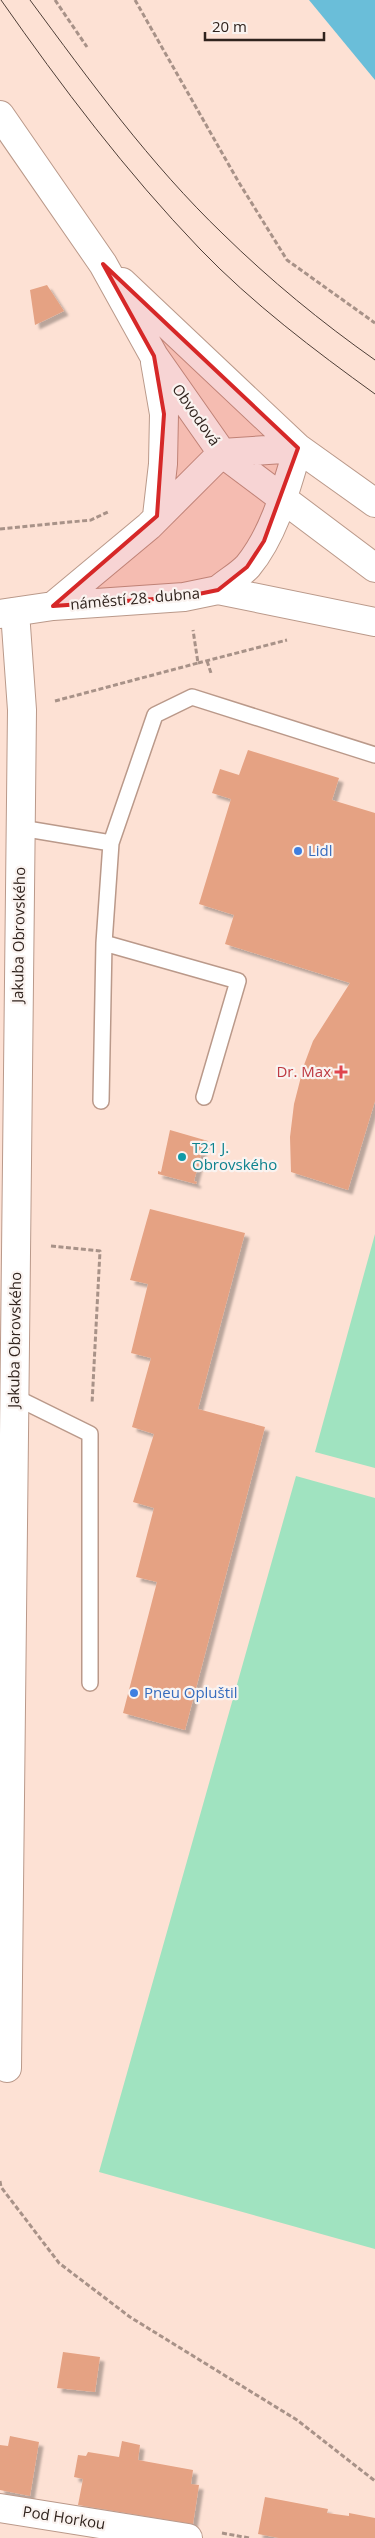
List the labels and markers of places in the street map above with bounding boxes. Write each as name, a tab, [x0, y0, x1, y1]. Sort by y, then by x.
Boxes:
place label: Lidl	[308, 840, 333, 860]
marker: Lidl	[292, 845, 304, 857]
place label: Dr. Max	[276, 1061, 331, 1081]
marker: Dr. Max	[335, 1066, 347, 1078]
place label: T21 J. Obrovského	[192, 1137, 277, 1174]
marker: T21 J. Obrovského	[176, 1151, 188, 1163]
place label: Pneu Opluštil	[144, 1682, 238, 1702]
marker: Pneu Opluštil	[128, 1687, 140, 1699]

